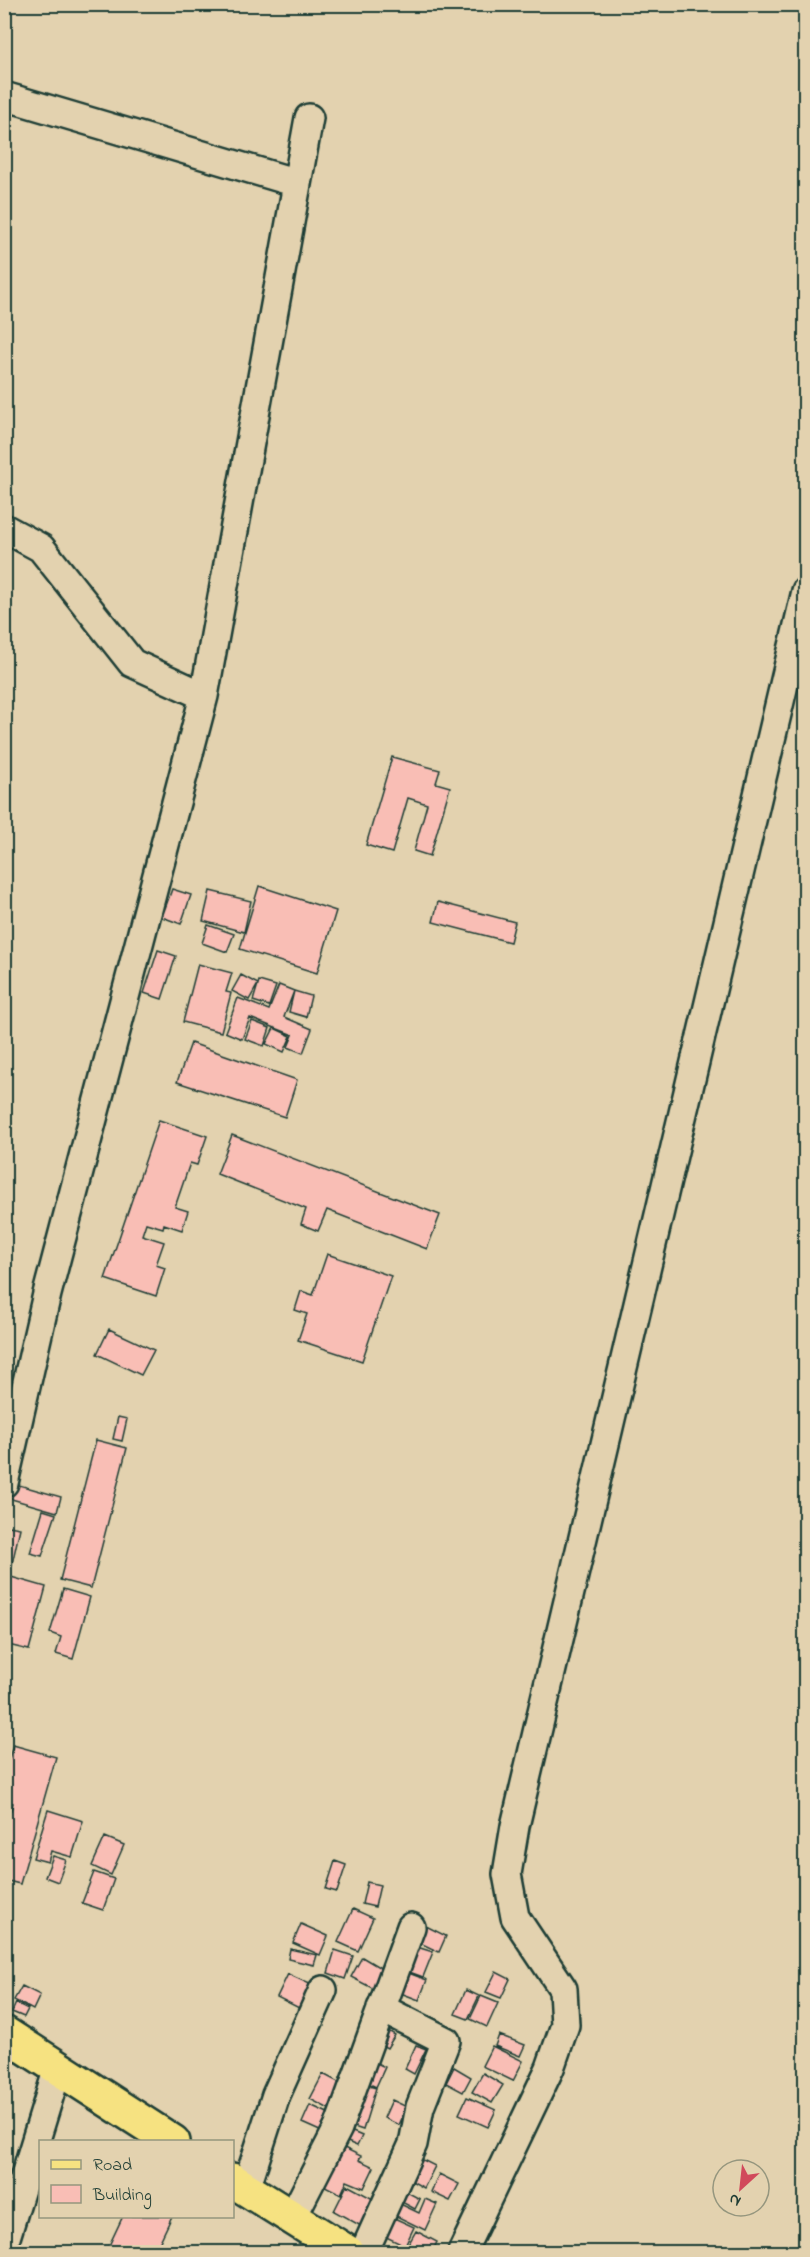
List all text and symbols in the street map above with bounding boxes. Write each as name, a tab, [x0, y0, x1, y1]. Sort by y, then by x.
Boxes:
legend	[39, 2140, 234, 2218]
text: Road	[93, 2153, 132, 2179]
north arrow	[711, 2158, 771, 2218]
text: Building	[92, 2183, 152, 2210]
text: N	[725, 2186, 745, 2213]

